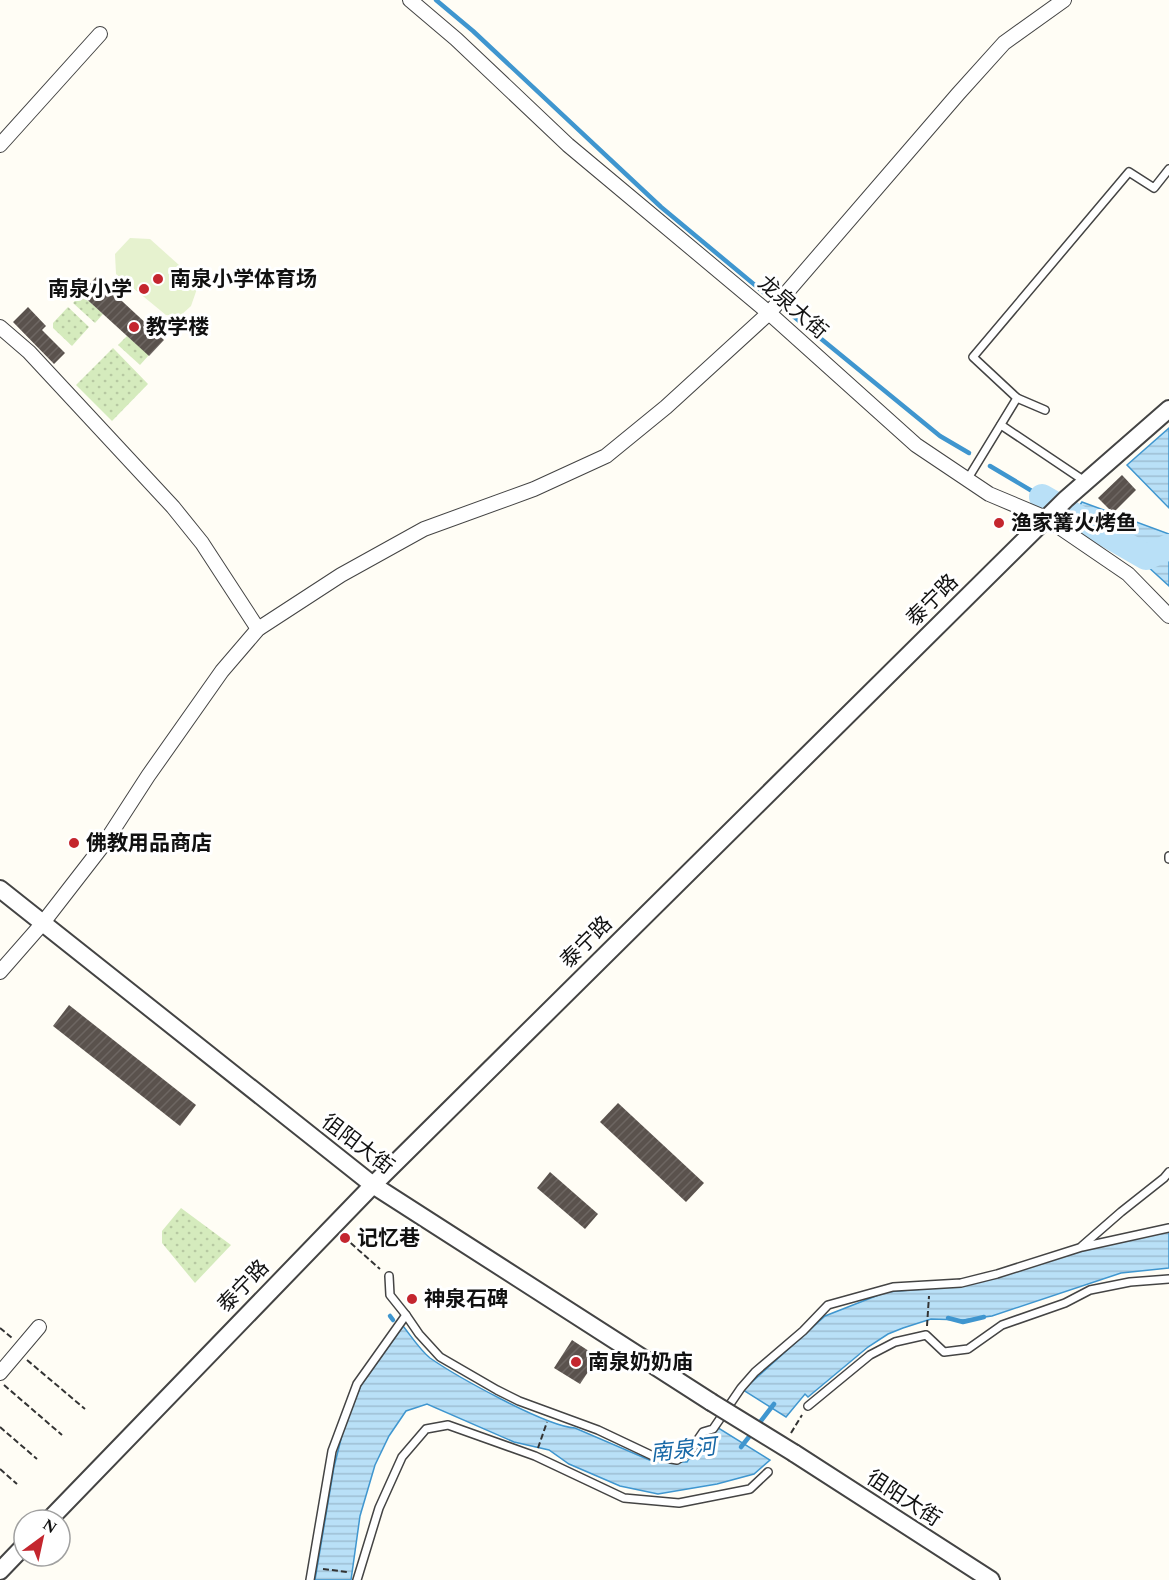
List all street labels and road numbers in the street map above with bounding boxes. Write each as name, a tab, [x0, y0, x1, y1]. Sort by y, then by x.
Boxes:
street label: 龙泉大街	[750, 268, 835, 347]
street label: 泰宁路	[899, 567, 966, 634]
street label: 泰宁路	[553, 909, 620, 976]
street label: 徂阳大街	[314, 1107, 401, 1183]
street label: 泰宁路	[210, 1253, 277, 1320]
street label: 徂阳大街	[860, 1463, 947, 1535]

